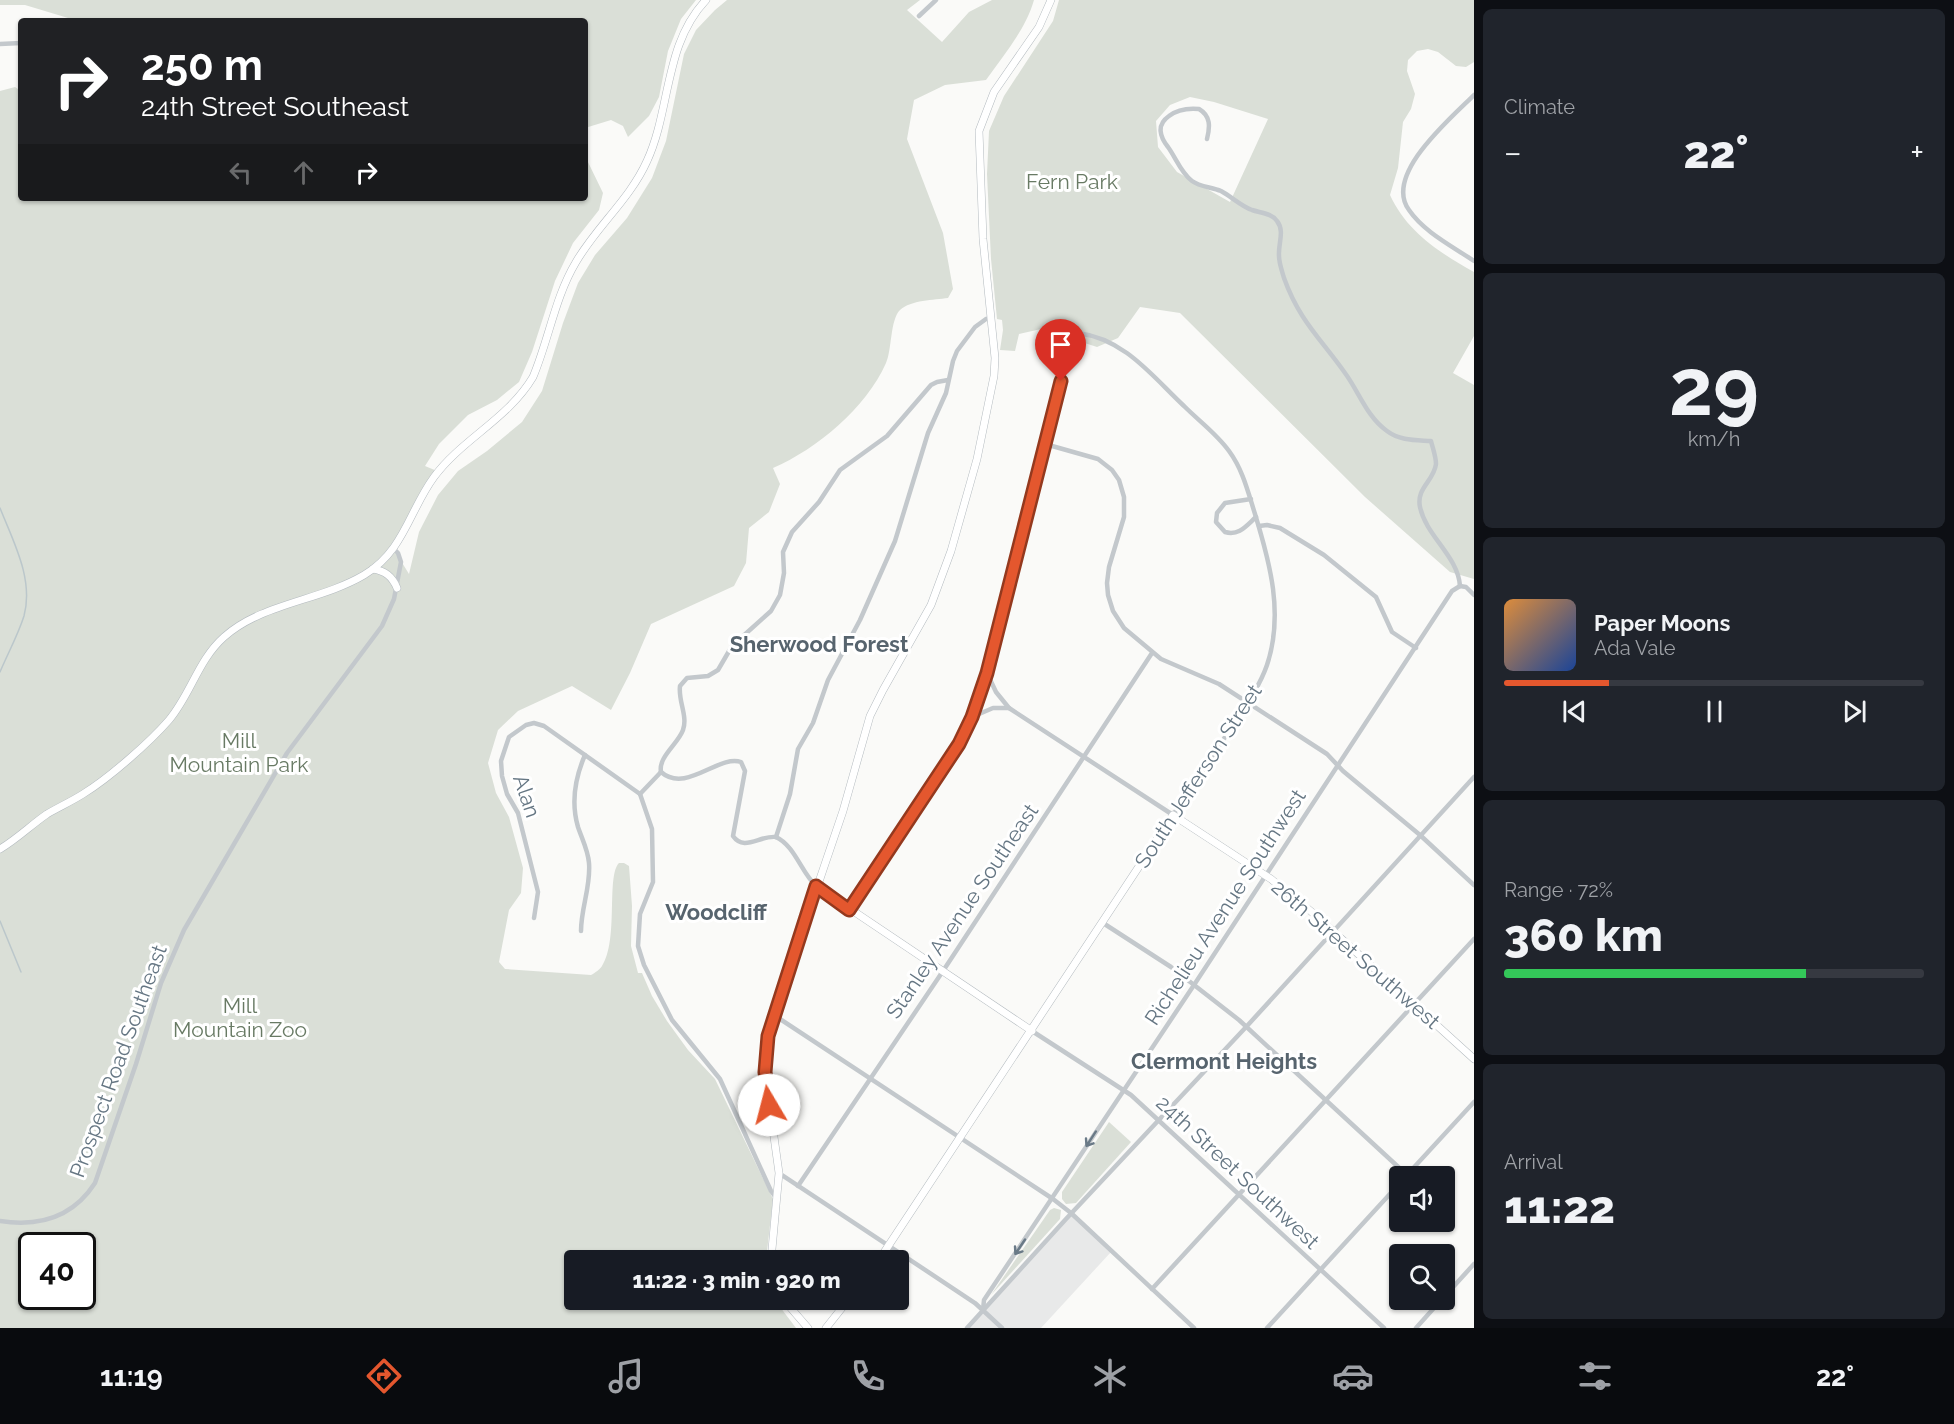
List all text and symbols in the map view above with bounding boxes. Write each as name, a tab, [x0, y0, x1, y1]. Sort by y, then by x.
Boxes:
text: 250 m	[141, 41, 263, 90]
icon: right	[42, 42, 120, 120]
text: 24th Street Southeast	[141, 91, 409, 122]
text: Climate	[1504, 95, 1575, 119]
text: 22°	[1683, 126, 1749, 179]
text: −	[1504, 133, 1522, 172]
text: +	[1910, 133, 1924, 172]
icon: left	[224, 156, 257, 189]
icon: ahead	[287, 156, 320, 189]
icon: right	[350, 156, 383, 189]
park label: Fern Park	[1026, 169, 1118, 194]
pin	[1035, 319, 1086, 381]
icon: arrive	[1044, 328, 1077, 361]
text: 29	[1669, 342, 1759, 433]
text: km/h	[1688, 427, 1740, 451]
text: Paper Moons	[1594, 610, 1730, 636]
district label: Sherwood Forest	[730, 631, 909, 657]
text: Ada Vale	[1594, 636, 1676, 660]
street label: South Jefferson Street	[1129, 679, 1267, 873]
icon: previous	[1558, 695, 1591, 728]
icon: pause	[1698, 695, 1731, 728]
icon: next	[1838, 695, 1871, 728]
park label: Mill Mountain Park	[170, 728, 308, 777]
street label: Alan	[508, 771, 546, 821]
street label: Richelieu Avenue Southwest	[1139, 784, 1311, 1030]
street label: Stanley Avenue Southeast	[881, 799, 1043, 1023]
street label: 26th Street Southwest	[1267, 874, 1445, 1034]
text: Range · 72%	[1504, 878, 1613, 902]
district label: Woodcliff	[665, 899, 768, 925]
text: 360 km	[1504, 909, 1663, 962]
street label: Prospect Road Southeast	[64, 941, 172, 1181]
park label: Mill Mountain Zoo	[173, 993, 307, 1042]
district label: Clermont Heights	[1131, 1048, 1317, 1074]
position arrow	[737, 1073, 801, 1137]
street label: 24th Street Southwest	[1151, 1090, 1325, 1254]
one-way arrow	[1085, 1130, 1097, 1147]
text: Arrival	[1504, 1150, 1563, 1174]
map controls	[1389, 1166, 1455, 1310]
button: sound	[1389, 1166, 1455, 1232]
text: 11:22	[1504, 1181, 1615, 1234]
speed limit sign: 40	[18, 1232, 96, 1310]
one-way arrow	[1014, 1239, 1026, 1255]
button: search	[1389, 1244, 1455, 1310]
text: 11:22 · 3 min · 920 m	[633, 1267, 840, 1293]
icon: directions	[363, 1355, 405, 1397]
icon: music	[605, 1355, 647, 1397]
icon: phone	[847, 1355, 889, 1397]
icon: climate	[1089, 1355, 1131, 1397]
icon: car	[1332, 1355, 1374, 1397]
icon: filters	[1574, 1355, 1616, 1397]
text: 11:19	[100, 1361, 163, 1392]
text: 22°	[1816, 1361, 1854, 1392]

